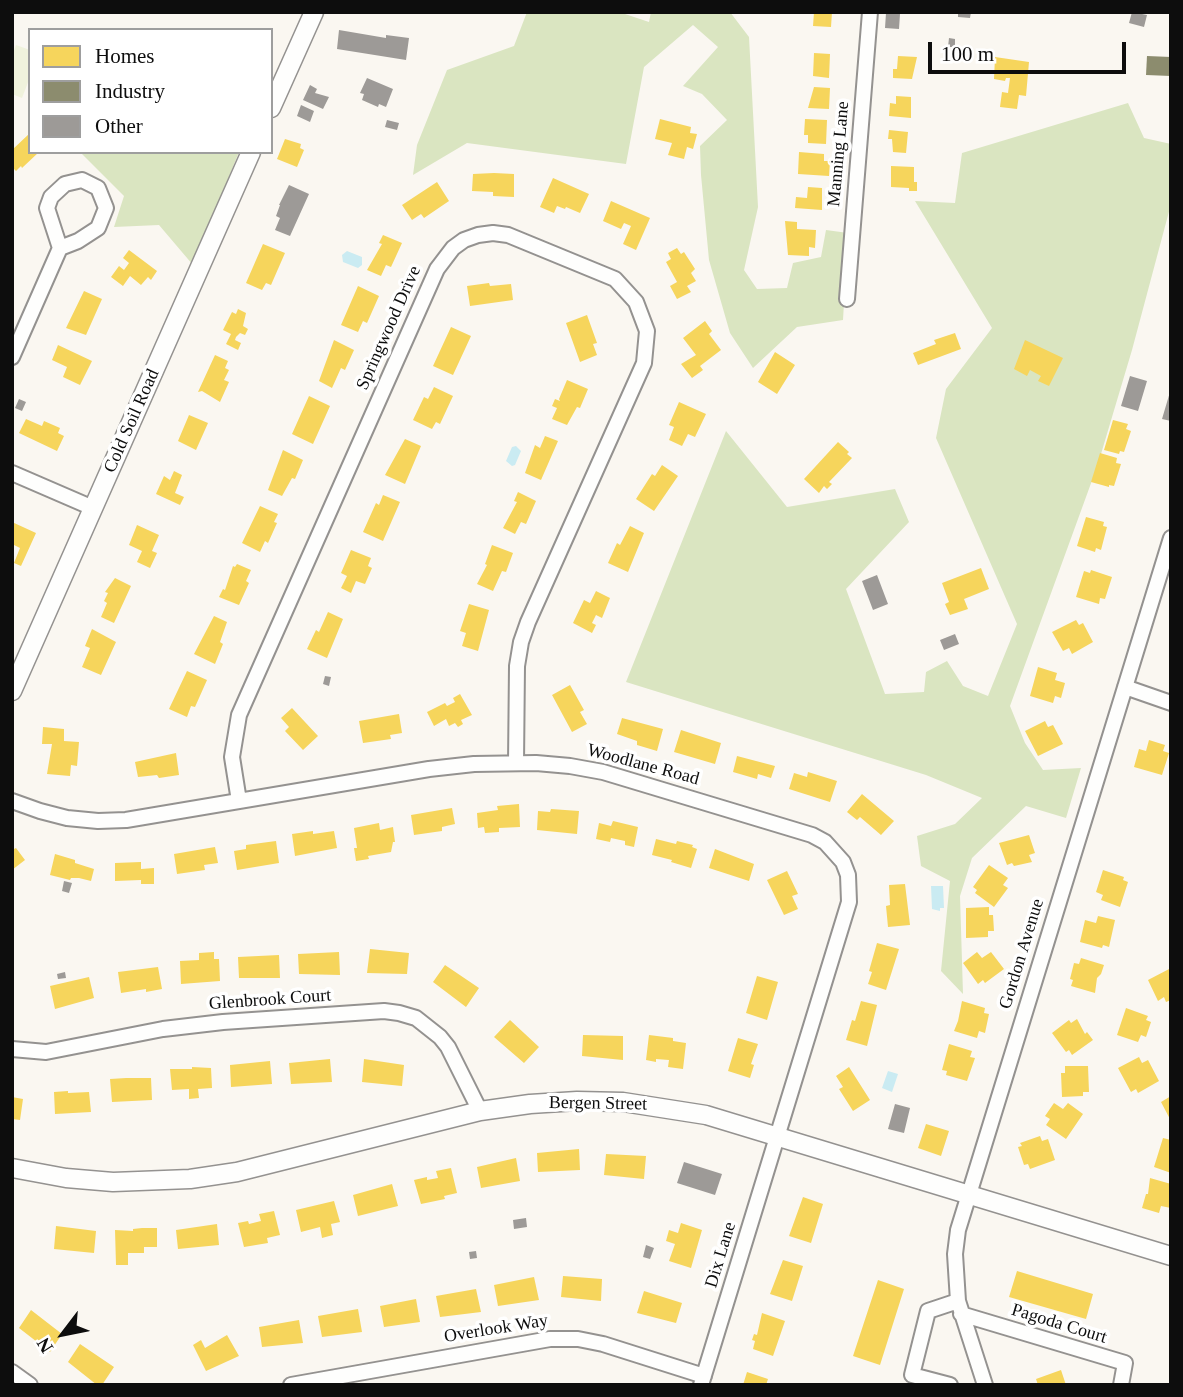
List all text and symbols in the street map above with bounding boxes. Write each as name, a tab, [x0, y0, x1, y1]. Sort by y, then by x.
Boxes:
legend	[28, 28, 273, 154]
scale bar	[931, 28, 1129, 72]
text: 100 m	[941, 42, 994, 66]
text: Homes	[95, 44, 155, 68]
text: Industry	[95, 79, 165, 103]
street label: Manning Lane	[824, 101, 854, 207]
text: Other	[95, 114, 143, 138]
street label: Springwood Drive	[352, 263, 426, 393]
street label: Cold Soil Road	[100, 366, 164, 476]
street label: Woodlane Road	[585, 740, 701, 790]
street label: Gordon Avenue	[995, 896, 1049, 1012]
street label: Glenbrook Court	[208, 985, 332, 1015]
street label: Bergen Street	[549, 1092, 647, 1116]
street label: Dix Lane	[701, 1220, 741, 1290]
north arrow	[28, 1299, 98, 1369]
street label: Pagoda Court	[1009, 1299, 1109, 1349]
street label: Overlook Way	[442, 1310, 550, 1348]
text: N	[32, 1334, 57, 1357]

